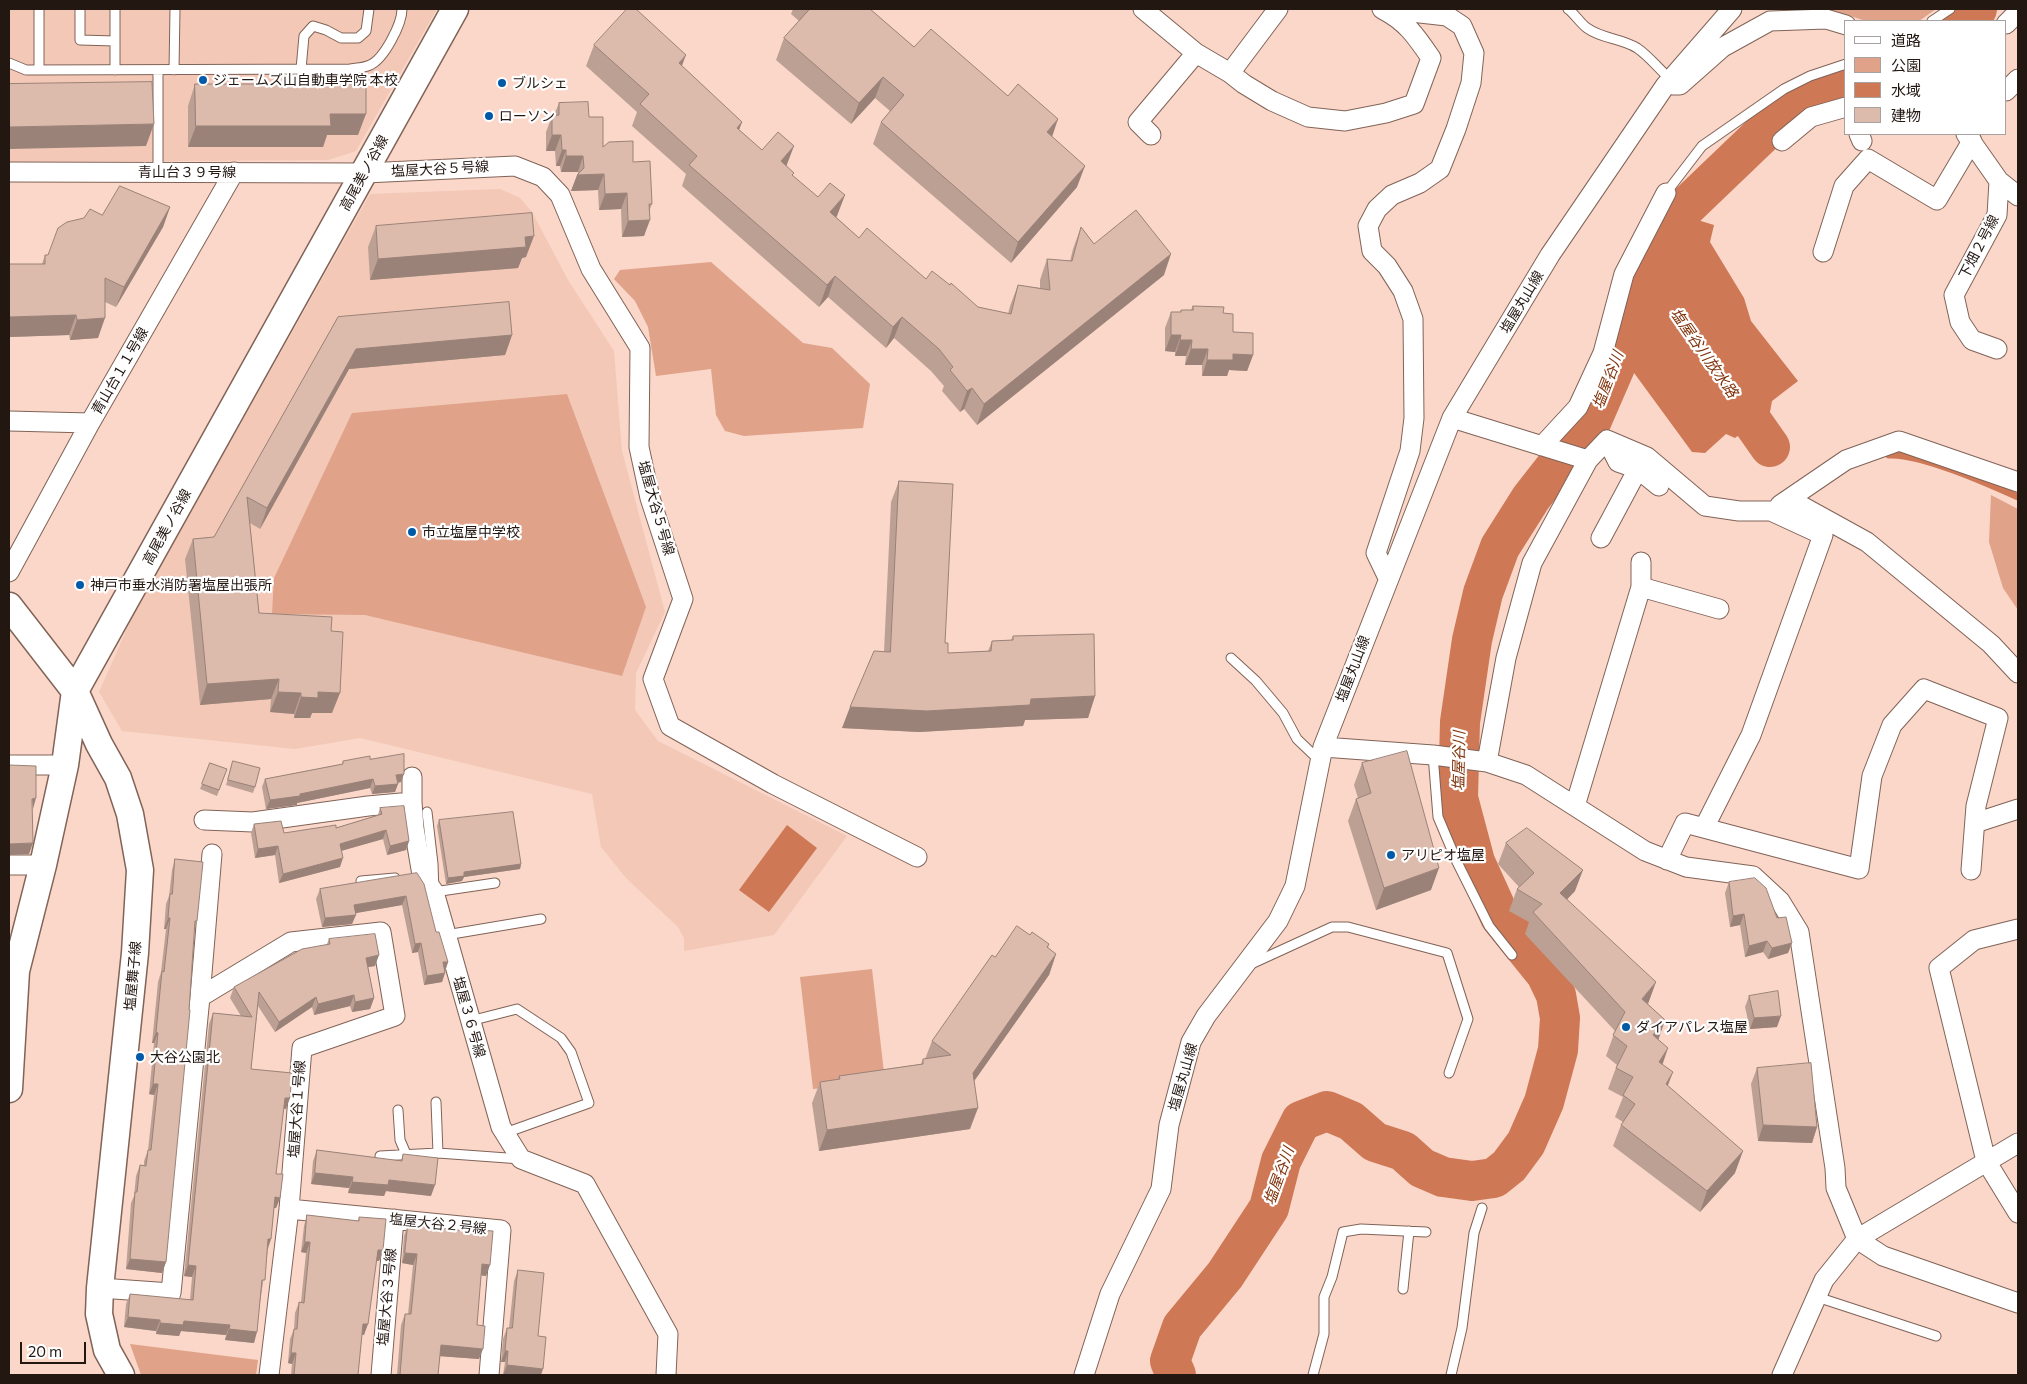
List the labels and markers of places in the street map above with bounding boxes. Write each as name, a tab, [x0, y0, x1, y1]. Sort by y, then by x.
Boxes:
place label: ジェームズ山自動車学院 本校	[213, 72, 398, 88]
marker: ジェームズ山自動車学院 本校	[197, 74, 209, 86]
place label: ブルシェ	[512, 75, 568, 91]
marker: ブルシェ	[496, 77, 508, 89]
place label: ローソン	[499, 108, 555, 124]
marker: ローソン	[483, 110, 495, 122]
place label: 市立塩屋中学校	[422, 524, 520, 540]
marker: 市立塩屋中学校	[406, 526, 418, 538]
place label: 神戸市垂水消防署塩屋出張所	[90, 577, 272, 593]
marker: 神戸市垂水消防署塩屋出張所	[74, 579, 86, 591]
place label: アリピオ塩屋	[1401, 847, 1485, 863]
marker: アリピオ塩屋	[1385, 849, 1397, 861]
place label: ダイアパレス塩屋	[1636, 1019, 1748, 1035]
marker: ダイアパレス塩屋	[1620, 1021, 1632, 1033]
place label: 大谷公園北	[150, 1049, 220, 1065]
marker: 大谷公園北	[134, 1051, 146, 1063]

